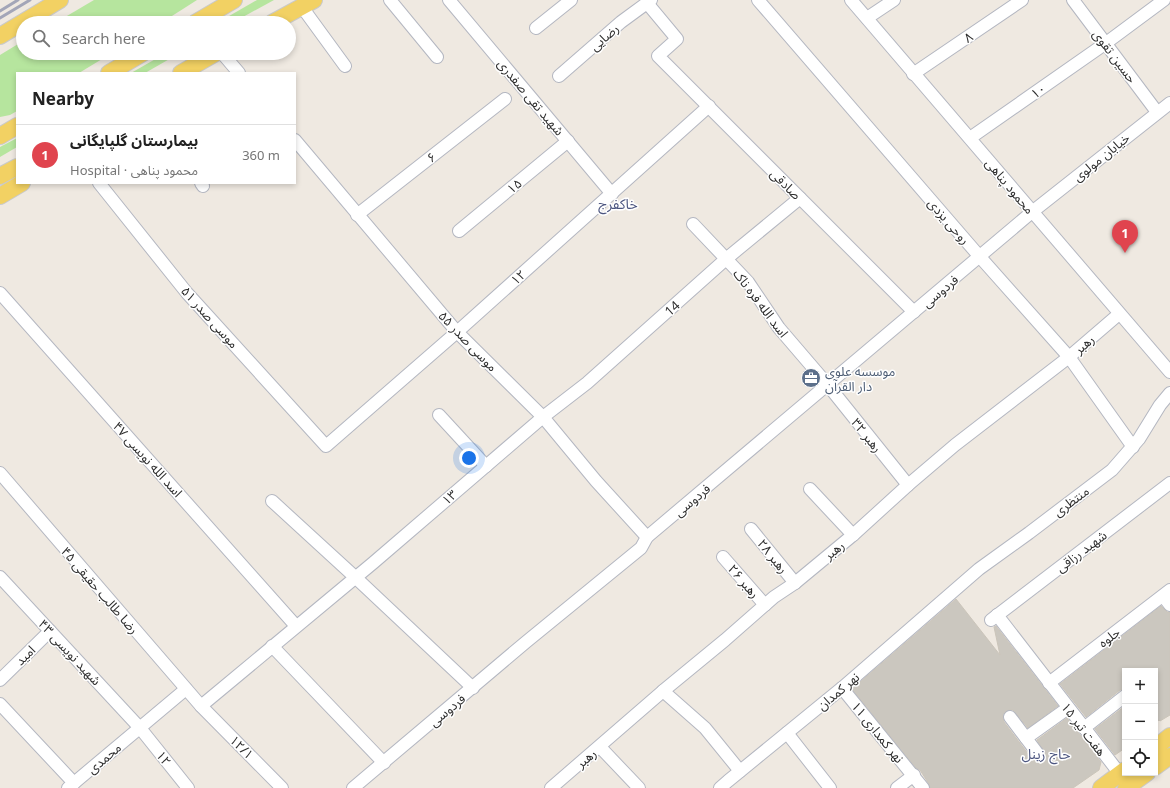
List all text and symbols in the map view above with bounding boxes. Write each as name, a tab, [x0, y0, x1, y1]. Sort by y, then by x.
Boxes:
search box	[16, 16, 296, 60]
street label: رضایی	[586, 19, 622, 55]
street label: حسین تقوی	[1089, 26, 1141, 87]
icon: search	[30, 27, 52, 49]
street label: ۸	[960, 27, 977, 47]
text: Search here	[62, 28, 145, 48]
street label: شهید تقی صفدری	[494, 55, 568, 139]
street label: ۱۰	[1027, 79, 1049, 103]
text: Nearby	[32, 87, 94, 110]
street label: خیابان مولوی	[1069, 128, 1133, 185]
text: بیمارستان گلپایگانی	[70, 130, 198, 150]
text: 1	[41, 146, 49, 164]
text: 360 m	[242, 146, 280, 164]
street label: ۶	[423, 148, 439, 166]
street label: محمود پناهی	[981, 154, 1039, 218]
text: Hospital · محمود پناهی	[70, 161, 198, 179]
street label: صادقی	[767, 165, 806, 204]
street label: ۱۵	[503, 174, 525, 198]
district label: خاکفرج	[598, 194, 638, 215]
street label: روحی یزدی	[924, 194, 974, 248]
pin: 1	[1112, 220, 1138, 253]
street label: ۱۲	[506, 265, 530, 289]
street label: اسد الله فره ناک	[729, 265, 793, 341]
street label: فردوسی	[918, 270, 962, 312]
street label: موسی صدر ۵۱	[177, 282, 243, 352]
street label: 14	[660, 296, 684, 320]
street label: موسی صدر ۵۵	[435, 307, 502, 375]
street label: رهبر	[1069, 330, 1098, 358]
place label: موسسه علوی دار القرآن	[825, 362, 896, 395]
office icon: موسسه علوی دار القرآن	[800, 367, 822, 389]
street label: رهبر ۳۲	[848, 414, 886, 456]
street label: ۴۷ اسد الله نویسی	[109, 417, 187, 501]
your location	[459, 448, 479, 468]
street label: فردوسی	[670, 479, 714, 521]
street label: منتظری	[1049, 482, 1093, 520]
street label: ۱۳	[437, 485, 461, 509]
street label: شهید رزاقی	[1052, 526, 1110, 576]
street label: رهبر ۲۸	[754, 535, 792, 577]
street label: رهبر	[819, 536, 848, 564]
street label: ۴۵ رضا طالب حقیقی	[57, 543, 143, 637]
street label: رهبر ۲۶	[724, 560, 764, 602]
street label: ۴۳ شهید نویسی	[35, 615, 105, 689]
street label: جلوه	[1094, 623, 1124, 651]
street label: امید	[11, 641, 39, 669]
street label: نهر کمدان	[813, 668, 863, 714]
map controls	[1122, 668, 1158, 776]
button: +	[1122, 668, 1158, 704]
street label: فردوسی	[425, 689, 469, 731]
street label: نهر کمداری ۱۱	[848, 697, 908, 767]
street label: هفت تیر ۱۵	[1057, 698, 1111, 760]
button: −	[1122, 704, 1158, 740]
street label: ۱۲/۱	[226, 731, 258, 763]
street label: محمدی	[83, 738, 125, 778]
button: locate	[1122, 740, 1158, 776]
street label: رهبر	[571, 744, 600, 772]
district label: حاج زینل	[1022, 744, 1070, 765]
street label: ۱۲	[152, 747, 176, 769]

